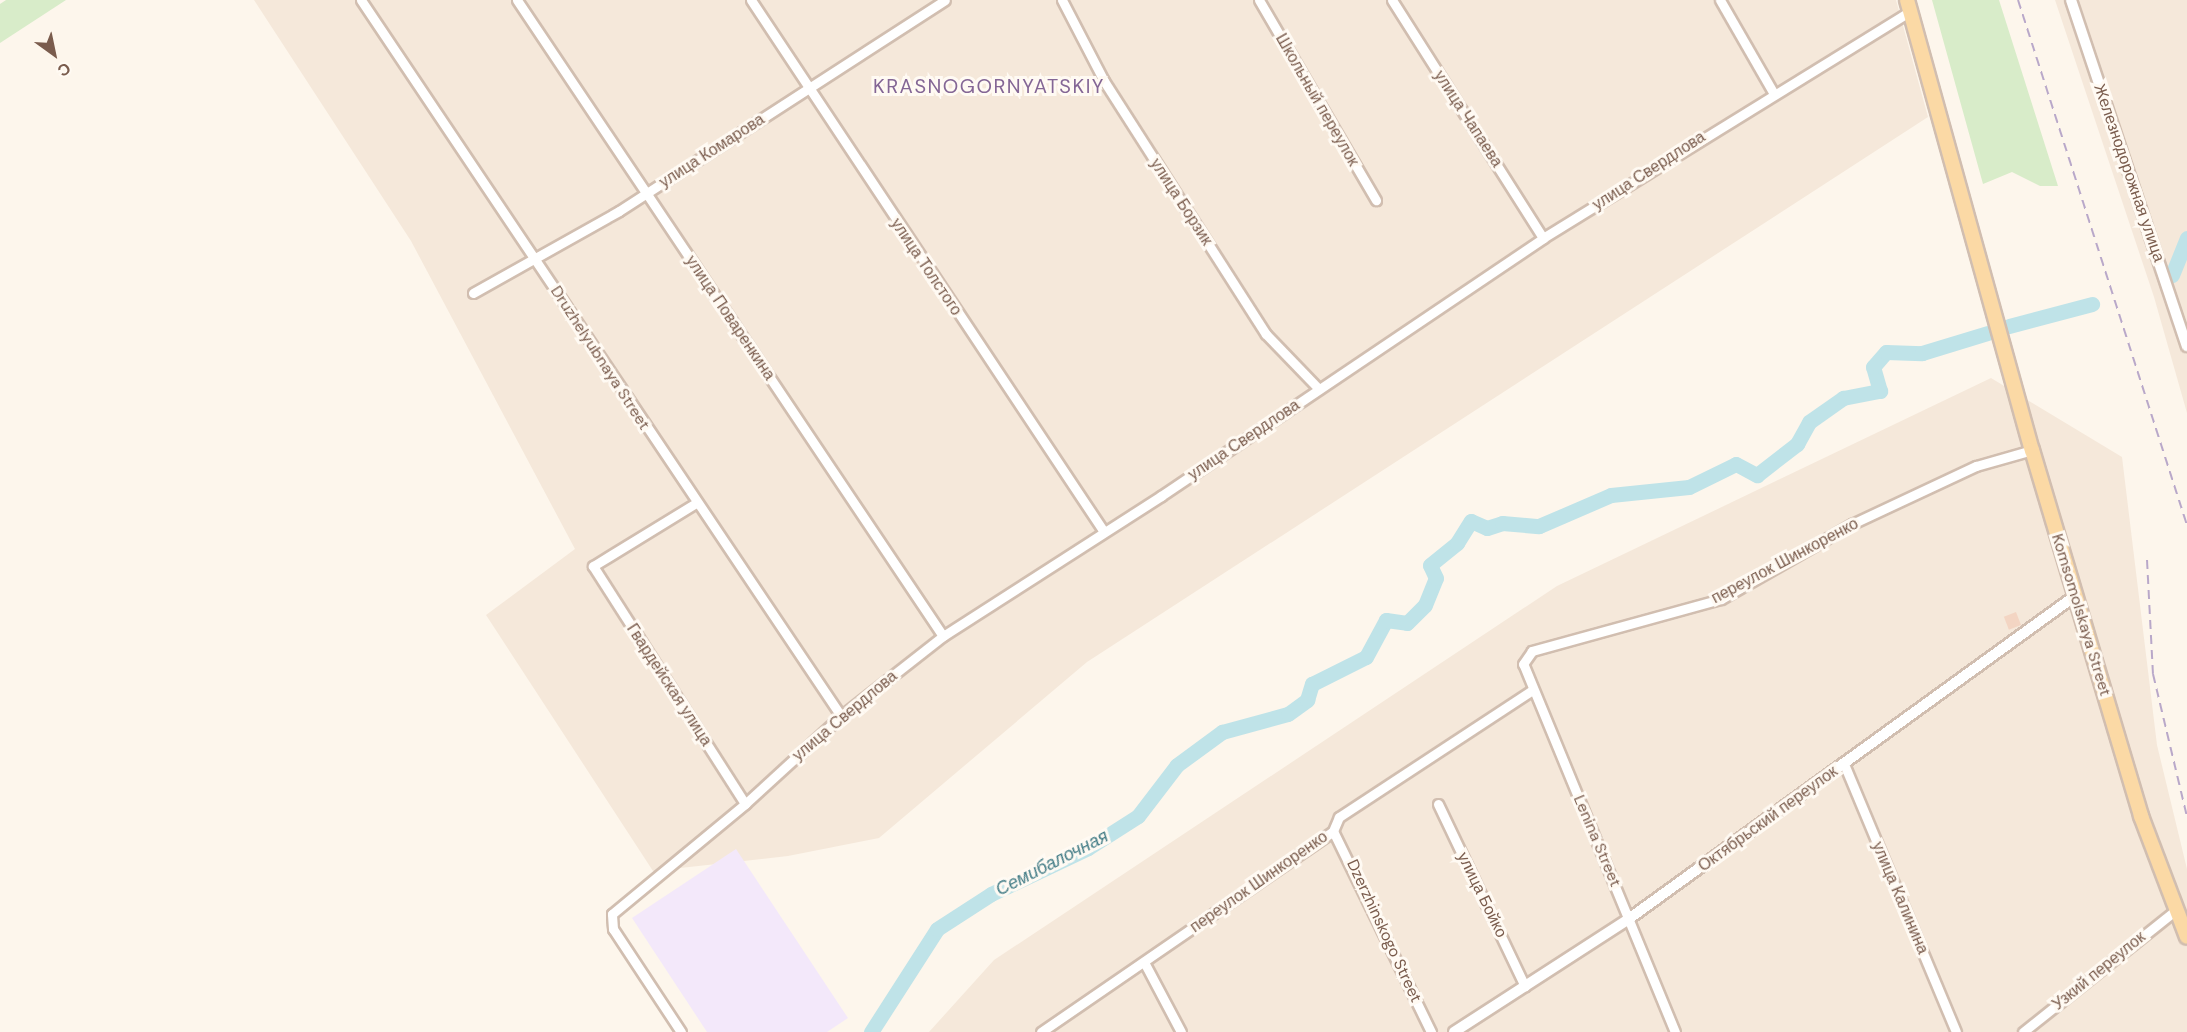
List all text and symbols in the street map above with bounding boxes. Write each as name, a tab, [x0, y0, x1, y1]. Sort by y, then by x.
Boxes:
north arrow	[24, 24, 84, 84]
street label: Школьный переулок	[1271, 30, 1363, 170]
text: С	[54, 58, 75, 81]
street label: улица Чапаева	[1430, 67, 1506, 171]
district label: KRASNOGORNYATSKIY	[873, 74, 1105, 98]
street label: Железнодорожная улица	[2090, 82, 2168, 264]
street label: улица Комарова	[656, 110, 768, 192]
street label: улица Свердлова	[1589, 127, 1709, 215]
street label: улица Борзик	[1146, 155, 1216, 249]
street label: улица Толстого	[886, 215, 966, 319]
street label: улица Поваренкина	[681, 252, 779, 384]
street label: Druzhelyubnaya Street	[546, 282, 654, 434]
street label: улица Свердлова	[1185, 396, 1303, 484]
street label: переулок Шинкоренко	[1708, 514, 1862, 608]
street label: Komsomolskaya Street	[2047, 532, 2115, 698]
street label: Гвардейская улица	[622, 620, 716, 750]
street label: улица Свердлова	[789, 667, 901, 765]
street label: Октябрьский переулок	[1695, 762, 1841, 876]
street label: Lenina Street	[1569, 792, 1625, 890]
water label: Семибалочная	[992, 825, 1112, 901]
street label: переулок Шинкоренко	[1186, 827, 1332, 937]
street label: улица Калинина	[1868, 839, 1932, 957]
street label: улица Бойко	[1453, 849, 1511, 941]
street label: Dzerzhinskogo Street	[1342, 857, 1426, 1005]
street label: Узкий переулок	[2049, 928, 2149, 1014]

